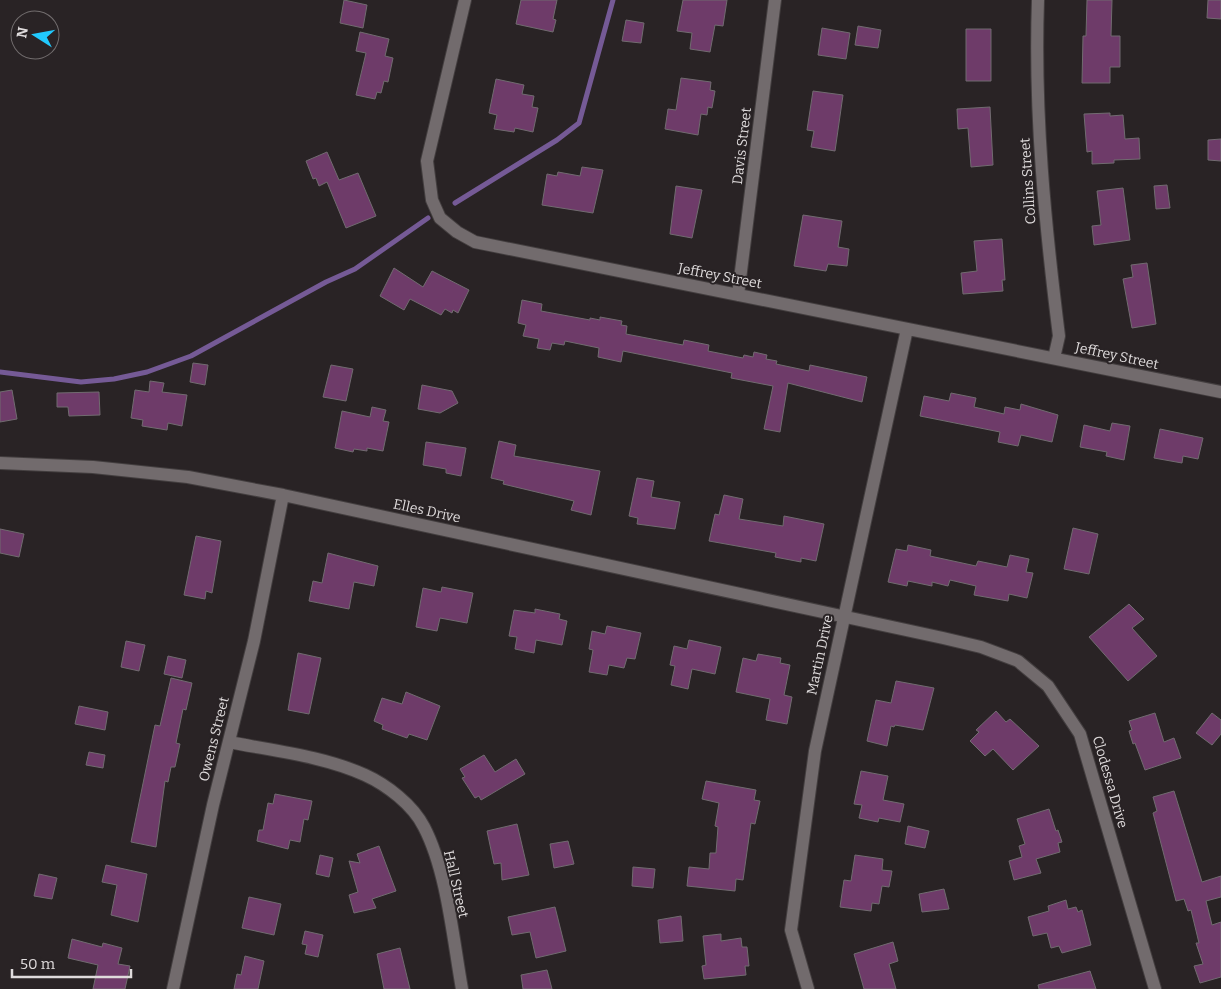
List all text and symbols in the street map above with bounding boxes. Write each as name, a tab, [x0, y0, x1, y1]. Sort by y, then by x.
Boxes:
north arrow	[10, 10, 60, 60]
text: N	[13, 26, 32, 40]
street label: Davis Street	[729, 106, 755, 186]
street label: Collins Street	[1016, 137, 1040, 225]
street label: Jeffrey Street	[676, 259, 763, 292]
street label: Jeffrey Street	[1073, 339, 1160, 373]
street label: Elles Drive	[392, 496, 462, 526]
street label: Martin Drive	[803, 613, 837, 697]
street label: Owens Street	[195, 695, 233, 783]
street label: Clodessa Drive	[1089, 734, 1131, 830]
street label: Hall Street	[440, 848, 472, 920]
scale bar	[12, 946, 131, 978]
text: 50 m	[20, 955, 56, 973]

